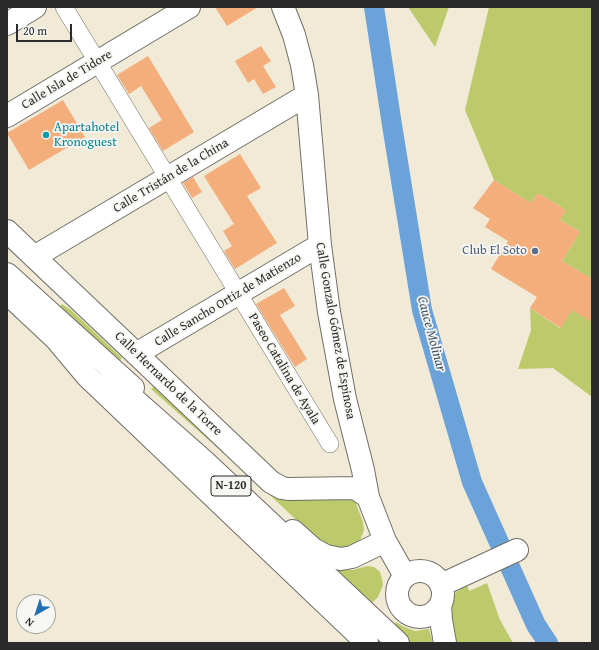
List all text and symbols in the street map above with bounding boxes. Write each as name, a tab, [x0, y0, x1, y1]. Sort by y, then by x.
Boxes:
scale bar	[18, 16, 74, 42]
text: 20 m	[23, 22, 47, 39]
street label: Calle Isla de Tidore	[19, 47, 115, 113]
place label: Apartahotel Kronoguest	[54, 120, 119, 151]
marker: Apartahotel Kronoguest	[41, 130, 51, 140]
street label: Calle Tristán de la China	[110, 135, 232, 217]
street label: Calle Gonzalo Gómez de Espinosa	[312, 241, 358, 421]
place label: Club El Soto	[462, 243, 527, 259]
marker: Club El Soto	[530, 246, 540, 256]
street label: Calle Sancho Ortiz de Matienzo	[152, 250, 304, 350]
water label: Cauce Molinar	[413, 295, 449, 373]
street label: Paseo Catalina de Ayala	[245, 311, 323, 427]
street label: Calle Hernardo de la Torre	[111, 329, 225, 439]
road number: N-120	[211, 476, 251, 496]
north arrow	[16, 594, 56, 634]
text: N	[21, 614, 37, 631]

